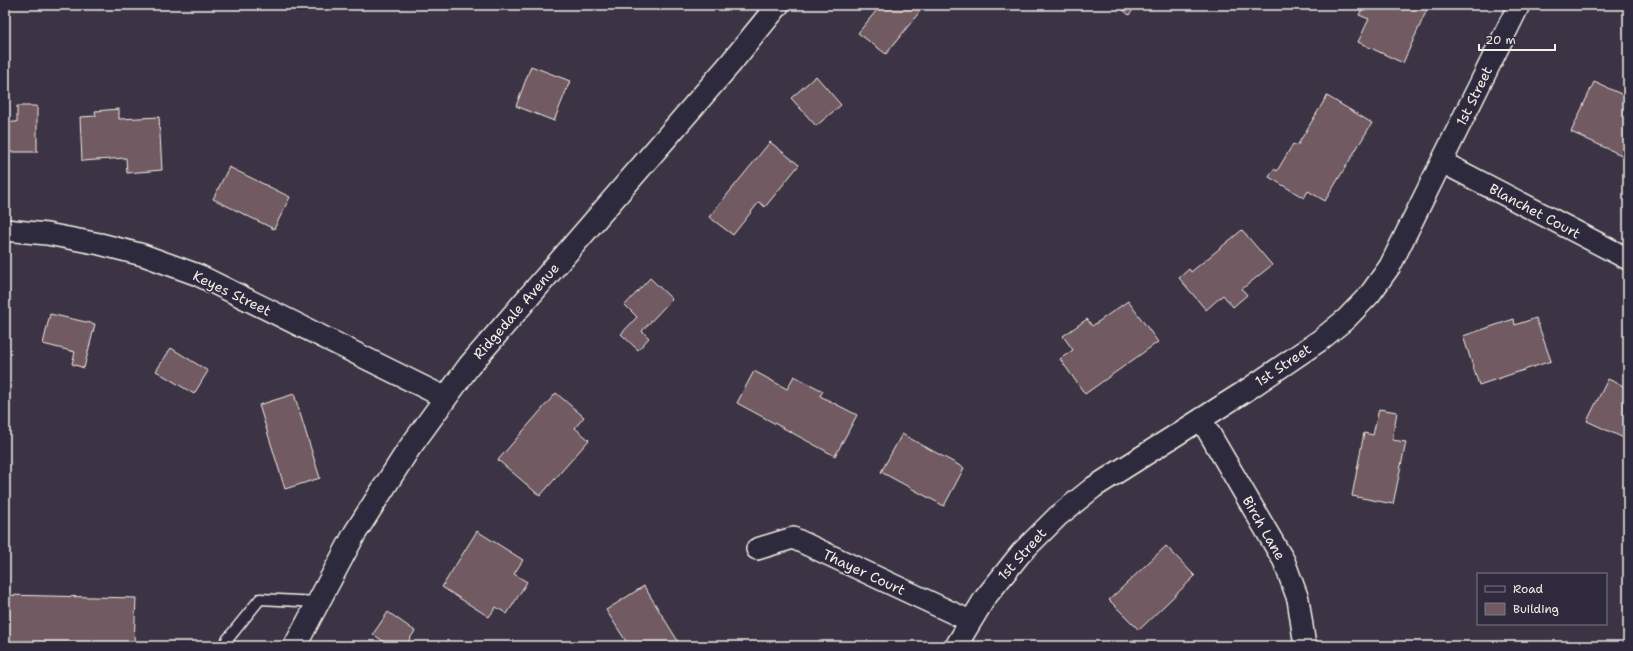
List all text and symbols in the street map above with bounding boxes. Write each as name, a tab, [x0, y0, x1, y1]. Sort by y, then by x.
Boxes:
scale bar	[1479, 26, 1555, 52]
text: 20 m	[1485, 32, 1516, 48]
street label: 1st Street	[1452, 63, 1496, 129]
street label: Blanchet Court	[1486, 179, 1584, 243]
street label: Ridgedale Avenue	[469, 259, 563, 363]
street label: Keyes Street	[190, 266, 274, 320]
street label: 1st Street	[1251, 340, 1315, 390]
street label: Birch Lane	[1238, 493, 1290, 563]
street label: 1st Street	[994, 524, 1050, 584]
street label: Thayer Court	[820, 545, 908, 599]
legend	[1477, 573, 1607, 625]
text: Road	[1513, 581, 1544, 597]
text: Building	[1513, 601, 1559, 617]

